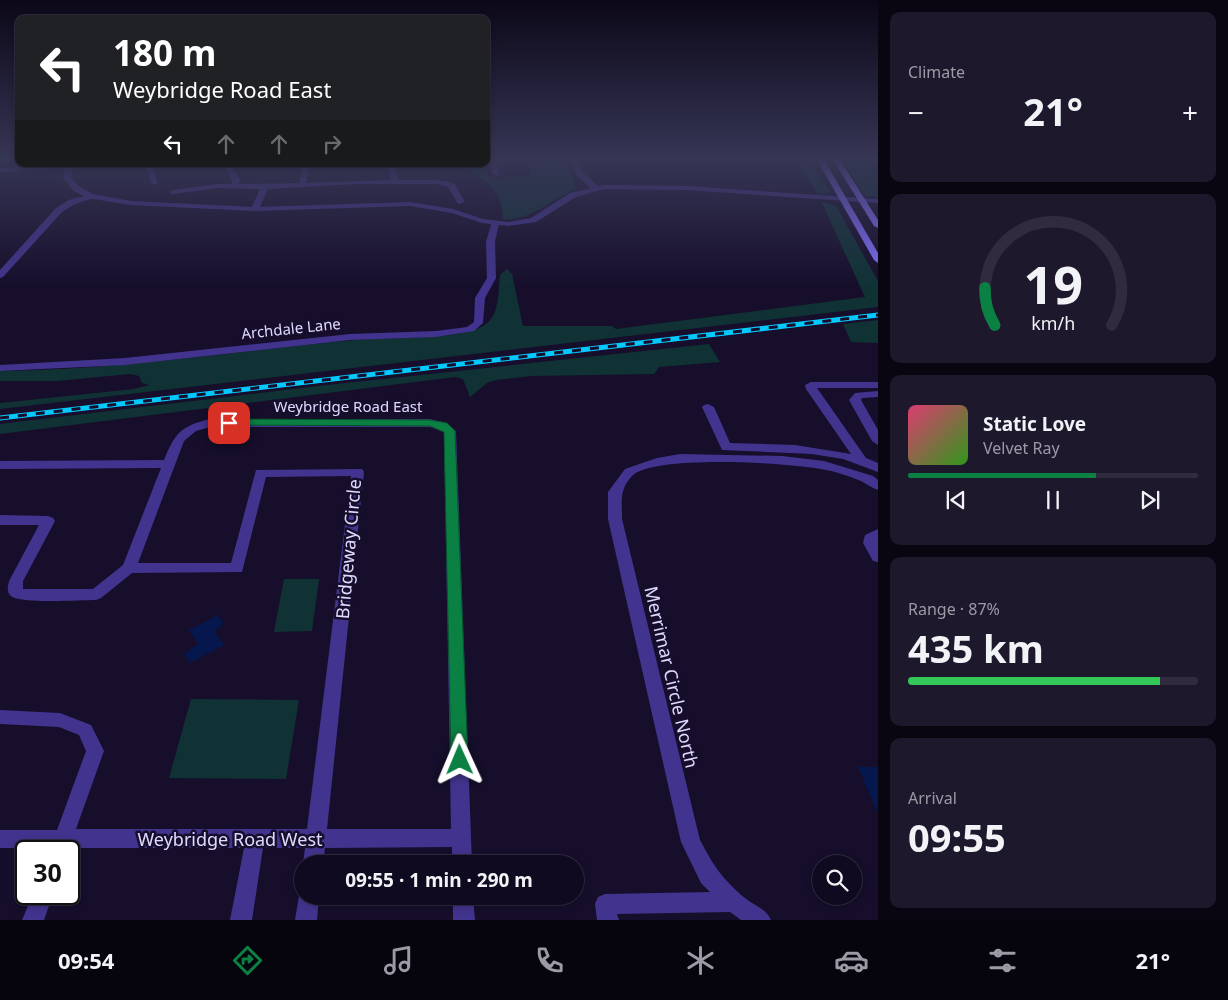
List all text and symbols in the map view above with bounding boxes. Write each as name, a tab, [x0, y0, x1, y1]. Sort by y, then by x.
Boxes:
text: 180 m	[113, 29, 216, 76]
icon: left	[30, 35, 95, 100]
text: Climate	[908, 61, 965, 83]
text: Weybridge Road East	[113, 74, 331, 104]
text: 21°	[1023, 85, 1083, 137]
text: −	[908, 93, 924, 131]
text: +	[1182, 93, 1198, 131]
icon: left	[159, 130, 187, 158]
icon: ahead	[212, 130, 240, 158]
icon: ahead	[265, 130, 293, 158]
icon: right	[318, 130, 346, 158]
text: 19	[1023, 248, 1083, 319]
text: km/h	[1031, 311, 1075, 335]
street label: Archdale Lane	[240, 313, 342, 343]
street label: Weybridge Road East	[274, 396, 423, 416]
pin	[208, 402, 250, 444]
icon: arrive	[215, 409, 243, 437]
text: Static Love	[983, 411, 1086, 437]
text: Velvet Ray	[983, 437, 1060, 459]
street label: Bridgeway Circle	[330, 478, 366, 620]
icon: previous	[942, 486, 970, 514]
icon: pause	[1039, 486, 1067, 514]
icon: next	[1136, 486, 1164, 514]
street label: Merrimar Circle North	[639, 584, 705, 770]
text: Range · 87%	[908, 598, 1000, 620]
text: 435 km	[908, 622, 1044, 674]
position arrow	[433, 733, 485, 785]
text: Arrival	[908, 787, 957, 809]
text: 09:55	[908, 811, 1006, 863]
street label: Weybridge Road West	[137, 827, 323, 851]
speed limit sign: 30	[15, 840, 80, 905]
map controls	[812, 855, 862, 905]
button: search	[812, 855, 862, 905]
text: 09:55 · 1 min · 290 m	[345, 867, 533, 893]
icon: directions	[230, 943, 265, 978]
icon: music	[381, 943, 416, 978]
icon: phone	[532, 943, 567, 978]
icon: climate	[683, 943, 718, 978]
icon: car	[834, 943, 869, 978]
icon: filters	[985, 943, 1020, 978]
text: 09:54	[58, 945, 114, 975]
text: 21°	[1135, 945, 1170, 975]

